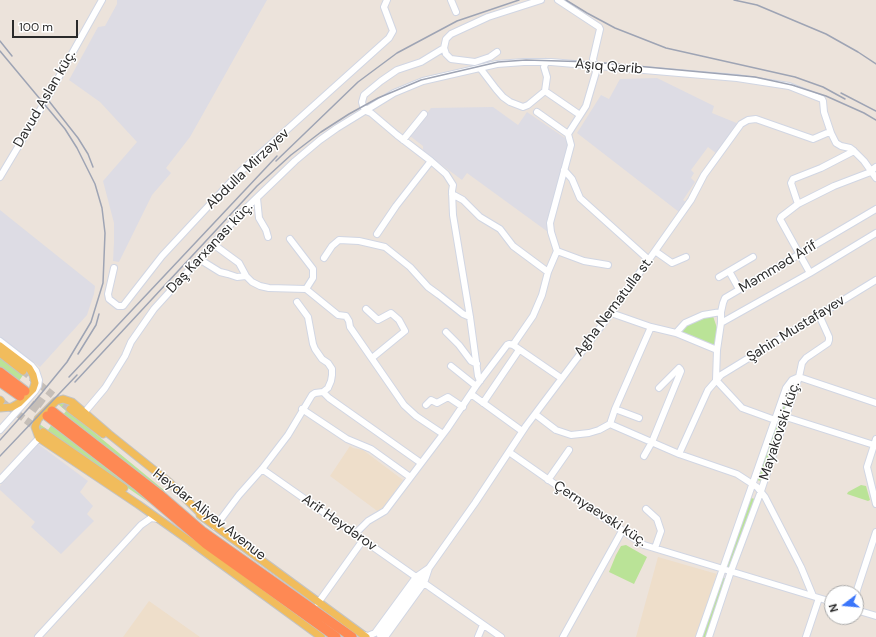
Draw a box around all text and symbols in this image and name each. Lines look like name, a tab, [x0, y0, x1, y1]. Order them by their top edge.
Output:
scale bar	[14, 12, 80, 38]
text: 100 m	[19, 19, 53, 35]
street label: Davud Aslan küç.	[10, 47, 80, 151]
street label: Aşıq Qərib	[574, 56, 644, 78]
street label: Abdulla Mirzəyev	[203, 125, 293, 213]
street label: Daş Karxanası küç.	[163, 199, 257, 297]
street label: Məmməd Arif	[736, 237, 820, 297]
street label: Agha Nematulla st.	[571, 254, 657, 360]
street label: Şahin Mustafayev	[744, 292, 848, 366]
street label: Mayakovski küç.	[756, 380, 804, 482]
street label: Heydar Aliyev Avenue	[149, 466, 269, 564]
street label: Çernyaevski küç.	[550, 478, 650, 550]
street label: Arif Heydərov	[298, 491, 380, 555]
north arrow	[824, 585, 864, 625]
text: N	[826, 602, 841, 614]

